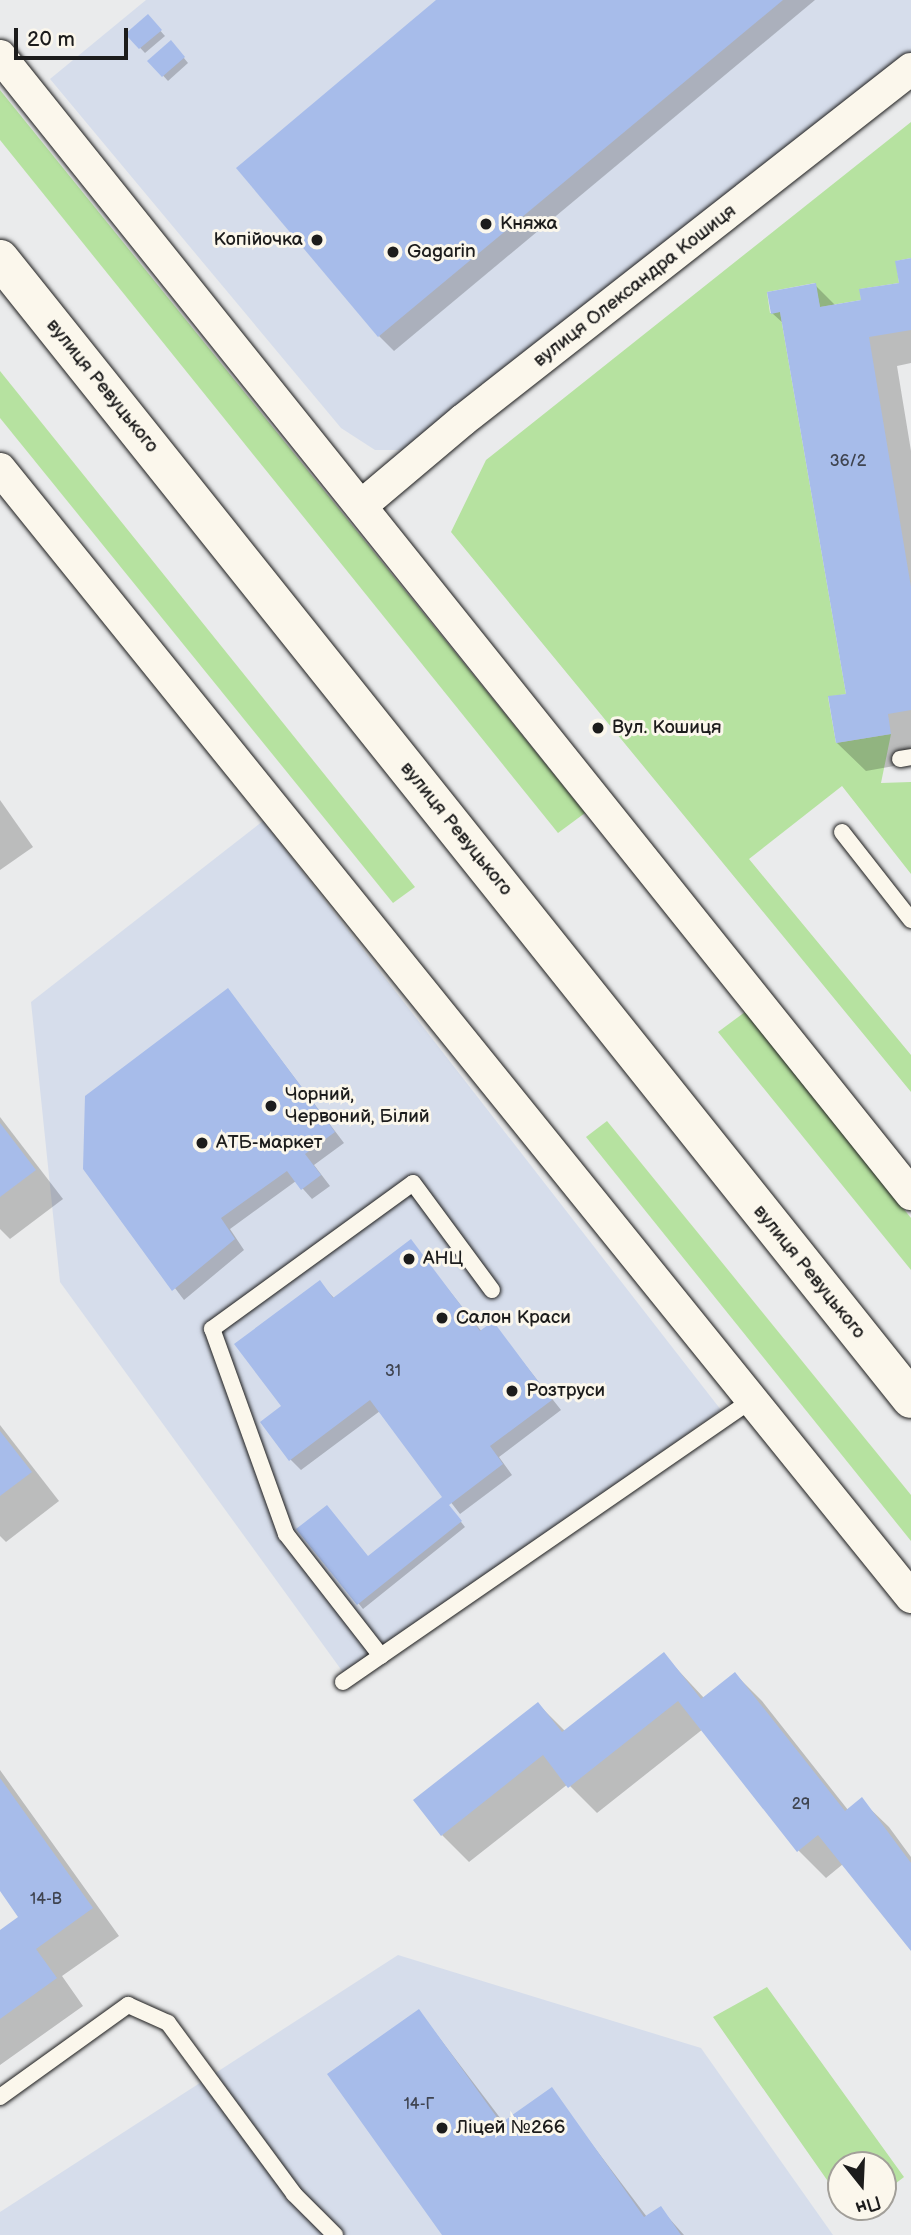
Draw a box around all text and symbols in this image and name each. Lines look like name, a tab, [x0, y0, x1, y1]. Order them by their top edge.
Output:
scale bar	[18, 14, 131, 58]
text: 20 m	[27, 27, 75, 52]
street label: вулиця Олександра Кошиця	[529, 200, 741, 372]
place label: Княжа	[500, 213, 558, 235]
marker: Княжа	[478, 216, 494, 232]
place label: Копійочка	[214, 229, 303, 251]
marker: Копійочка	[309, 232, 325, 248]
place label: Gagarin	[407, 241, 476, 263]
marker: Gagarin	[385, 244, 401, 260]
street label: вулиця Ревуцького	[41, 315, 163, 457]
house number: 36/2	[830, 452, 866, 472]
place label: Вул. Кошиця	[612, 717, 722, 739]
marker: Вул. Кошиця	[590, 720, 606, 736]
street label: вулиця Ревуцького	[395, 758, 517, 900]
place label: Чорний, Червоний, Білий	[285, 1084, 430, 1128]
marker: Чорний, Червоний, Білий	[263, 1098, 279, 1114]
place label: АТБ-маркет	[216, 1132, 323, 1154]
marker: АТБ-маркет	[194, 1135, 210, 1151]
street label: вулиця Ревуцького	[748, 1201, 870, 1343]
place label: АНЦ	[423, 1248, 463, 1270]
marker: АНЦ	[401, 1251, 417, 1267]
place label: Салон Краси	[456, 1307, 571, 1329]
marker: Салон Краси	[434, 1310, 450, 1326]
house number: 31	[385, 1362, 401, 1382]
place label: Розтруси	[526, 1380, 605, 1402]
marker: Розтруси	[504, 1383, 520, 1399]
house number: 29	[792, 1795, 810, 1815]
house number: 14-В	[30, 1890, 62, 1910]
house number: 14-Г	[404, 2095, 434, 2115]
place label: Ліцей №266	[456, 2117, 565, 2139]
marker: Ліцей №266	[434, 2120, 450, 2136]
north arrow	[827, 2151, 897, 2221]
text: Пн	[852, 2190, 884, 2219]

